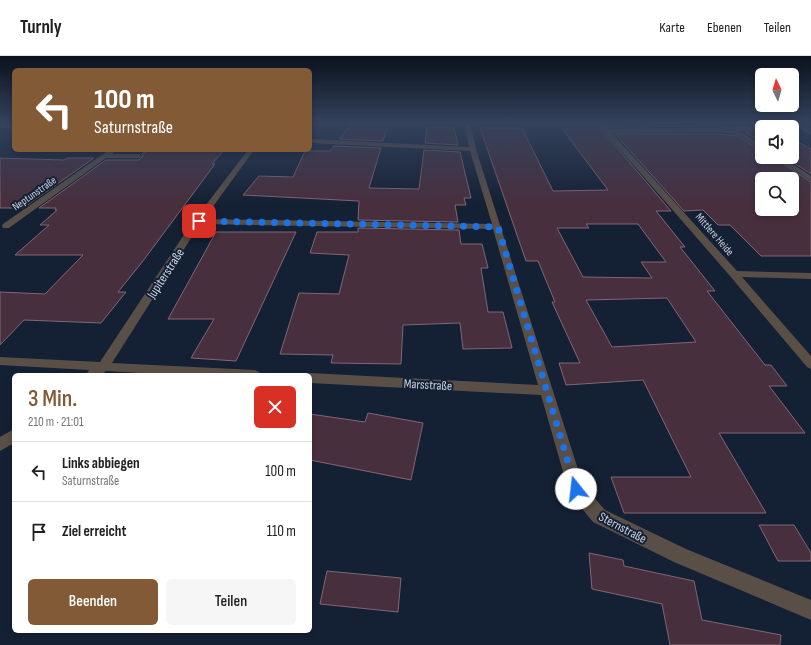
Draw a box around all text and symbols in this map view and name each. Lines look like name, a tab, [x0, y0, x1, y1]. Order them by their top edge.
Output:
text: Turnly	[20, 16, 62, 39]
text: Karte	[659, 19, 685, 36]
text: Ebenen	[707, 19, 742, 36]
text: Teilen	[764, 19, 791, 36]
north arrow	[755, 68, 799, 112]
map controls	[755, 68, 799, 216]
text: 100 m	[94, 83, 155, 116]
icon: left	[28, 84, 80, 136]
text: Saturnstraße	[94, 117, 173, 138]
button: sound	[755, 120, 799, 164]
button: search	[755, 172, 799, 216]
street label: Neptunstraße	[10, 174, 59, 213]
pin	[182, 204, 216, 238]
icon: arrive	[188, 210, 210, 232]
street label: Mittlere Heide	[693, 210, 737, 258]
street label: Jupiterstraße	[143, 246, 188, 302]
street label: Marsstraße	[403, 376, 453, 394]
text: 3 Min.	[28, 384, 77, 413]
button: close	[254, 386, 296, 428]
text: 210 m · 21:01	[28, 414, 84, 430]
text: Links abbiegen	[62, 454, 140, 473]
icon: left	[28, 461, 50, 483]
text: 100 m	[265, 462, 296, 481]
position arrow	[555, 468, 597, 510]
text: Saturnstraße	[62, 473, 119, 489]
street label: Sternstraße	[596, 509, 649, 547]
icon: arrive	[28, 521, 50, 543]
text: Ziel erreicht	[62, 522, 126, 541]
text: 110 m	[267, 522, 296, 541]
button: Beenden	[28, 579, 158, 625]
button: Teilen	[166, 579, 296, 625]

